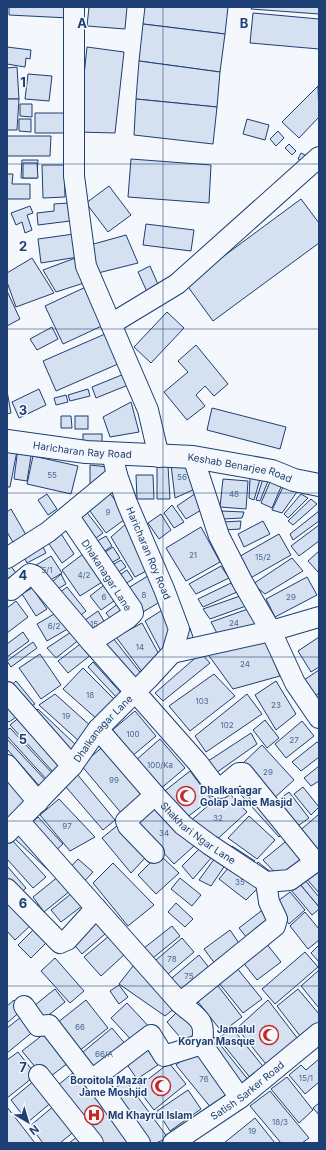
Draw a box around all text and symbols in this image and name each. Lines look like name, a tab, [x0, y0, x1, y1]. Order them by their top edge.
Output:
text: A	[77, 15, 87, 31]
text: B	[240, 15, 249, 31]
text: 1	[20, 74, 26, 90]
text: 2	[19, 238, 27, 254]
text: 3	[19, 402, 27, 418]
street label: Haricharan Ray Road	[32, 439, 132, 460]
street label: Keshab Benarjee Road	[187, 451, 294, 485]
house number: 55	[47, 470, 57, 480]
house number: 56	[177, 472, 187, 482]
house number: 48	[229, 489, 239, 499]
street label: Haricharan Roy Road	[124, 505, 174, 601]
house number: 9	[106, 507, 111, 517]
street label: Dhakanagar Lane	[79, 537, 135, 613]
house number: 21	[189, 550, 197, 560]
house number: 15/2	[255, 552, 271, 562]
house number: 5/1	[42, 565, 53, 575]
text: 4	[19, 567, 28, 583]
house number: 4/2	[78, 570, 91, 580]
house number: 8	[142, 590, 147, 600]
house number: 6	[102, 592, 107, 602]
house number: 29	[286, 592, 296, 602]
house number: 24	[229, 618, 239, 628]
house number: 15	[90, 619, 98, 629]
house number: 6/2	[48, 621, 60, 631]
house number: 14	[136, 642, 144, 652]
house number: 24	[240, 659, 250, 669]
house number: 18	[86, 690, 94, 700]
street label: Dhalkanagar Lane	[71, 692, 135, 765]
house number: 103	[195, 696, 209, 706]
house number: 23	[271, 700, 281, 710]
house number: 19	[62, 711, 70, 721]
house number: 102	[220, 720, 234, 730]
house number: 100	[126, 729, 140, 739]
text: 5	[19, 731, 27, 747]
house number: 27	[289, 735, 299, 745]
house number: 100/Ka	[147, 760, 173, 770]
house number: 29	[263, 767, 273, 777]
house number: 99	[109, 775, 119, 785]
place label: Dhalkanagar Golap Jame Masjid	[200, 784, 292, 808]
mosque icon: Dhalkanagar Golap Jame Masjid	[175, 785, 197, 807]
street label: Shakhari Ngar Lane	[158, 799, 238, 866]
house number: 32	[213, 813, 223, 823]
house number: 97	[62, 821, 72, 831]
house number: 34	[159, 828, 169, 838]
house number: 35	[235, 877, 245, 887]
text: 6	[19, 895, 27, 911]
house number: 78	[167, 954, 177, 964]
house number: 75	[184, 971, 194, 981]
house number: 66	[75, 1022, 85, 1032]
place label: Jamalul Koryan Masque	[178, 1023, 255, 1048]
mosque icon: Jamalul Koryan Masque	[258, 1024, 280, 1046]
house number: 66/A	[95, 1049, 114, 1059]
street label: Satish Sarker Road	[208, 1058, 286, 1122]
text: 7	[19, 1059, 27, 1075]
house number: 15/1	[299, 1073, 313, 1083]
place label: Boroitola Mazar Jame Moshjid	[70, 1074, 147, 1098]
house number: 76	[199, 1074, 209, 1084]
mosque icon: Boroitola Mazar Jame Moshjid	[150, 1075, 172, 1097]
north arrow	[8, 1102, 48, 1142]
hospital icon: Md Khayrul Islam	[83, 1104, 105, 1126]
place label: Md Khayrul Islam	[108, 1109, 193, 1122]
house number: 18/3	[272, 1117, 288, 1127]
text: N	[27, 1122, 42, 1138]
house number: 19	[248, 1126, 256, 1136]

